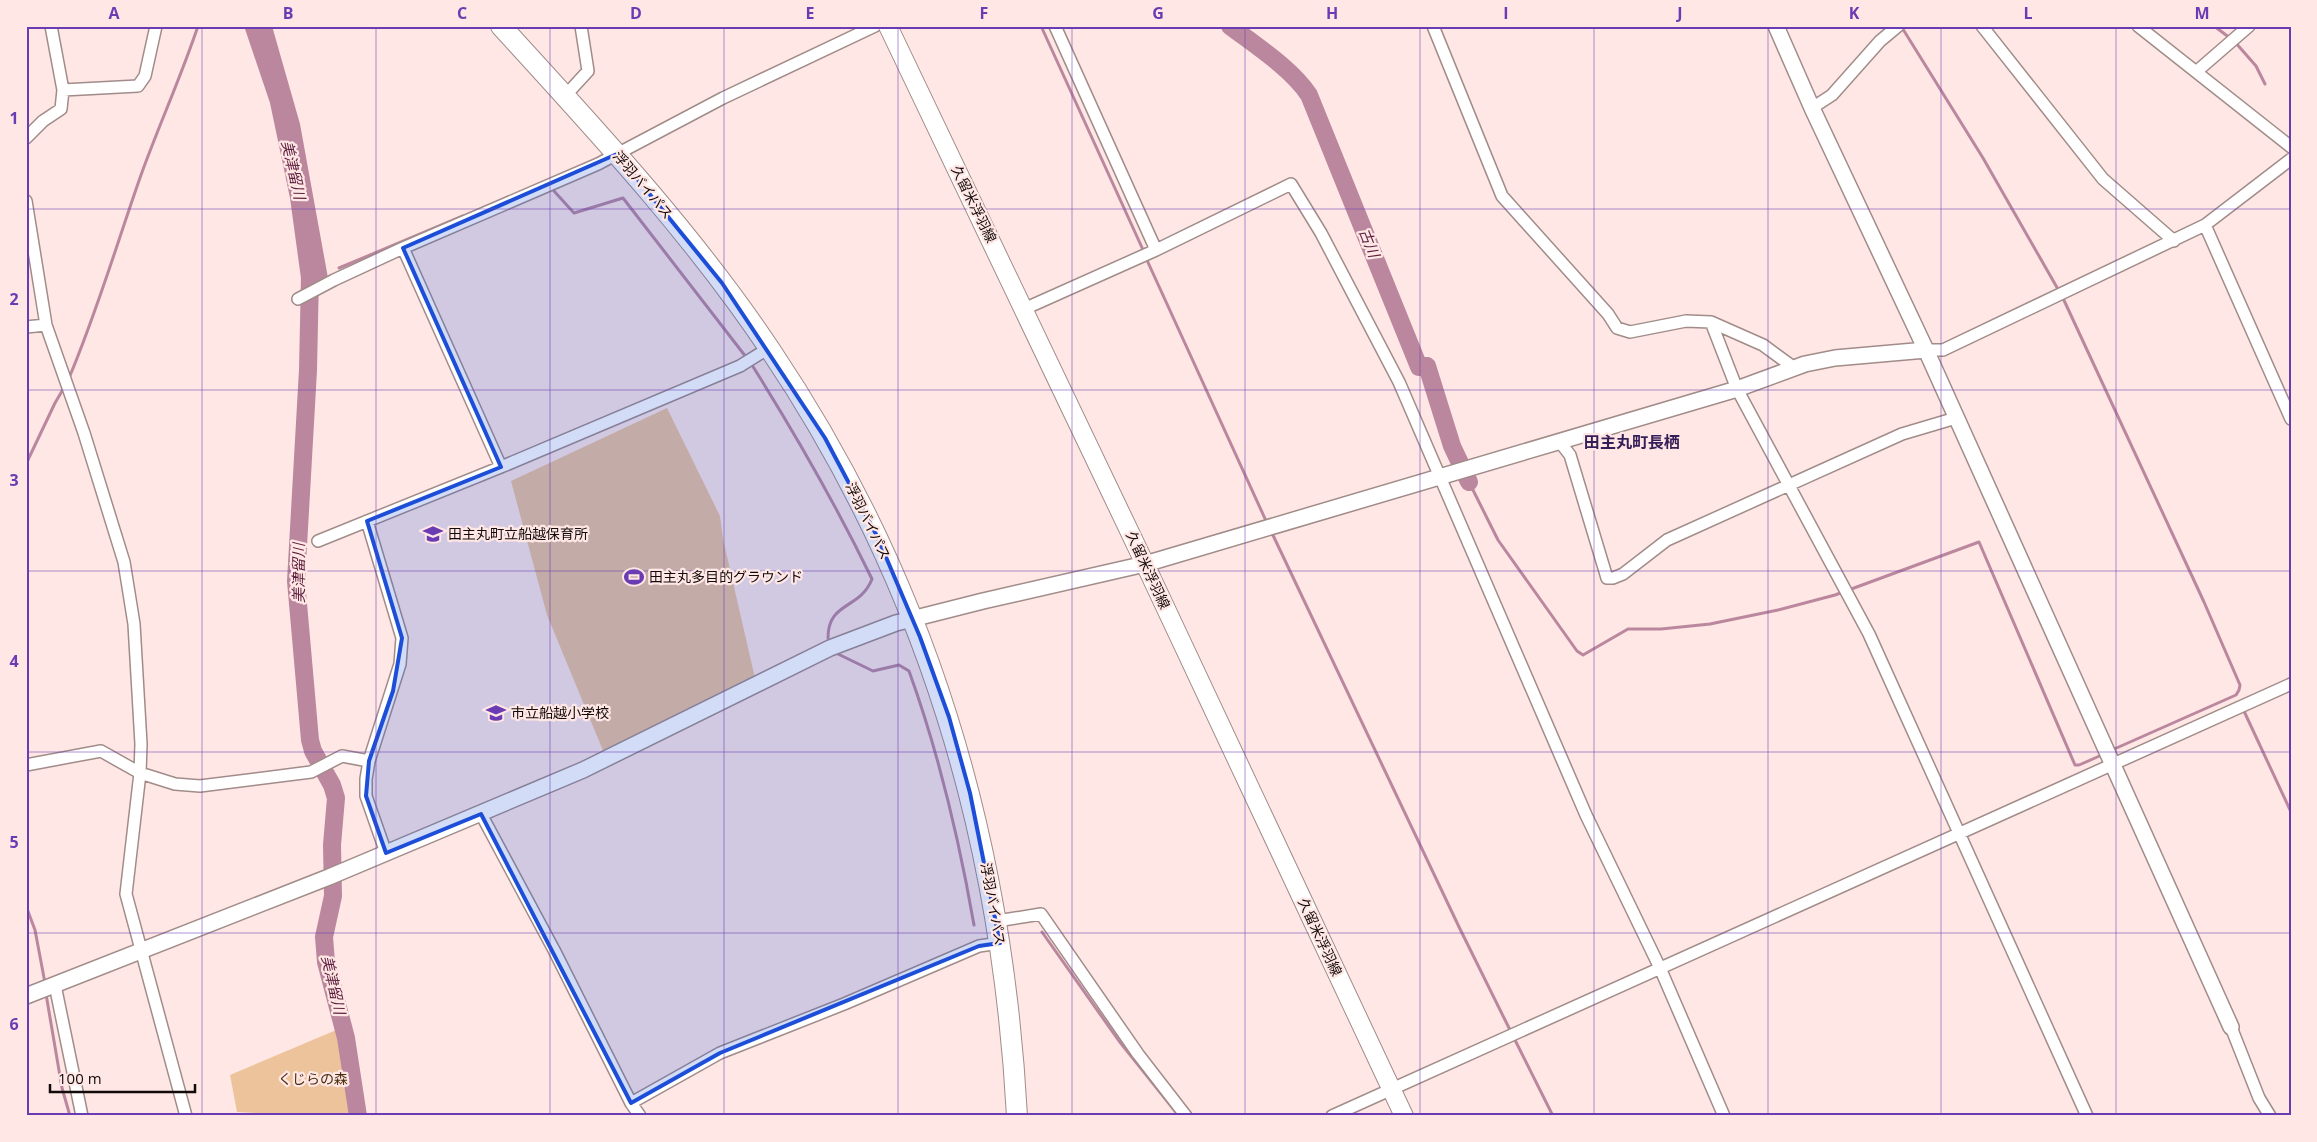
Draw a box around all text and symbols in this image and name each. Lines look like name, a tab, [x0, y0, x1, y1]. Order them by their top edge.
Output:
text: A	[108, 2, 120, 24]
text: B	[283, 2, 293, 24]
text: C	[457, 2, 467, 24]
text: D	[630, 2, 642, 24]
text: E	[806, 2, 815, 24]
text: F	[980, 2, 988, 24]
text: G	[1152, 2, 1164, 24]
text: H	[1326, 2, 1338, 24]
text: I	[1503, 2, 1509, 24]
text: J	[1675, 2, 1683, 24]
text: K	[1849, 2, 1860, 24]
text: L	[2023, 2, 2033, 24]
text: M	[2194, 2, 2210, 24]
text: 1	[9, 107, 19, 129]
water label: 美津留川	[277, 138, 311, 203]
street label: 浮羽バイパス	[609, 146, 678, 223]
street label: 久留米浮羽線	[947, 162, 1001, 246]
water label: 古川	[1355, 225, 1386, 262]
text: 2	[9, 288, 19, 310]
district label: 田主丸町長栖	[1584, 431, 1680, 453]
text: 3	[9, 469, 19, 491]
street label: 浮羽バイパス	[842, 479, 895, 563]
school or university icon: 田主丸町立船越保育所	[422, 523, 444, 545]
place label: 田主丸町立船越保育所	[448, 524, 588, 543]
street label: 久留米浮羽線	[1122, 528, 1175, 612]
water label: 美津留川	[288, 541, 308, 603]
sports icon: 田主丸多目的グラウンド	[623, 566, 645, 588]
place label: 田主丸多目的グラウンド	[649, 567, 803, 586]
text: 4	[9, 650, 19, 672]
school or university icon: 市立船越小学校	[485, 702, 507, 724]
place label: 市立船越小学校	[511, 703, 609, 722]
text: 5	[9, 831, 19, 853]
street label: 浮羽バイパス	[977, 861, 1010, 947]
street label: 久留米浮羽線	[1294, 895, 1347, 979]
water label: 美津留川	[317, 953, 351, 1018]
text: 6	[9, 1013, 19, 1035]
scale bar	[50, 1062, 195, 1094]
text: 100 m	[58, 1068, 102, 1088]
park label: くじらの森	[278, 1069, 348, 1088]

